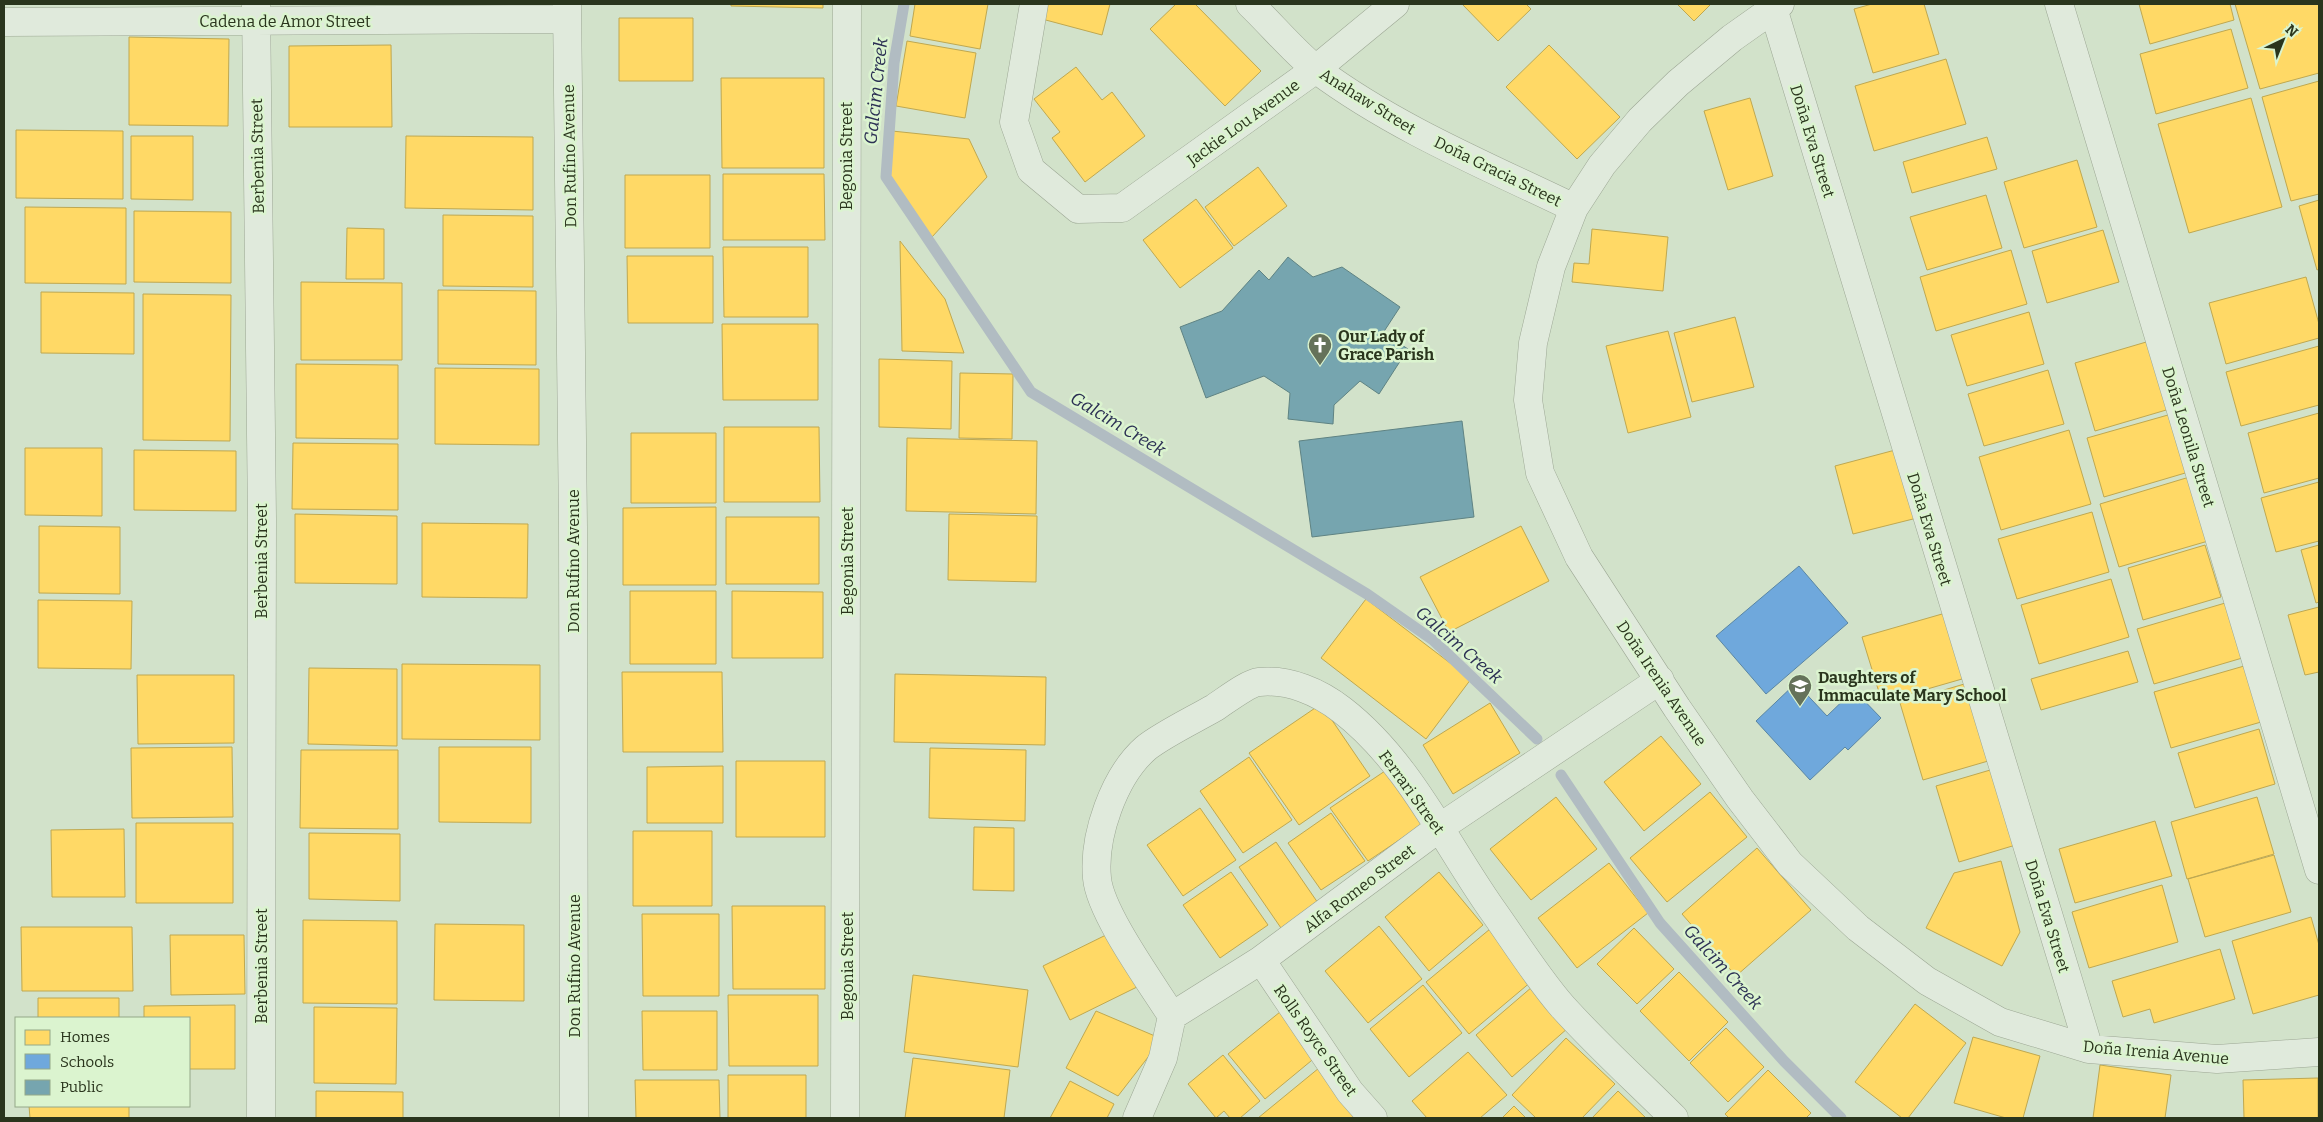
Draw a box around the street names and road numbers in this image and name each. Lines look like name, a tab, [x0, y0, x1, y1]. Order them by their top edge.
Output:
street label: Cadena de Amor Street	[199, 12, 371, 31]
street label: Anahaw Street	[1316, 64, 1419, 139]
street label: Jackie Lou Avenue	[1183, 75, 1303, 170]
street label: Doña Eva Street	[1786, 82, 1839, 200]
street label: Don Rufino Avenue	[559, 84, 580, 228]
street label: Berbenia Street	[247, 98, 268, 214]
street label: Begonia Street	[837, 101, 856, 210]
street label: Doña Gracia Street	[1431, 132, 1565, 211]
street label: Doña Leonila Street	[2158, 365, 2219, 510]
street label: Doña Eva Street	[1903, 470, 1956, 588]
street label: Don Rufino Avenue	[564, 489, 583, 633]
street label: Berbenia Street	[252, 503, 271, 619]
street label: Begonia Street	[838, 506, 857, 615]
street label: Doña Irenia Avenue	[1613, 617, 1710, 749]
street label: Ferrari Street	[1375, 747, 1449, 838]
street label: Alfa Romeo Street	[1300, 840, 1419, 936]
street label: Doña Eva Street	[2021, 857, 2074, 975]
street label: Don Rufino Avenue	[565, 894, 584, 1038]
street label: Berbenia Street	[252, 908, 271, 1024]
street label: Begonia Street	[838, 911, 857, 1020]
street label: Rolls Royce Street	[1270, 981, 1361, 1100]
street label: Doña Irenia Avenue	[2082, 1037, 2230, 1068]

